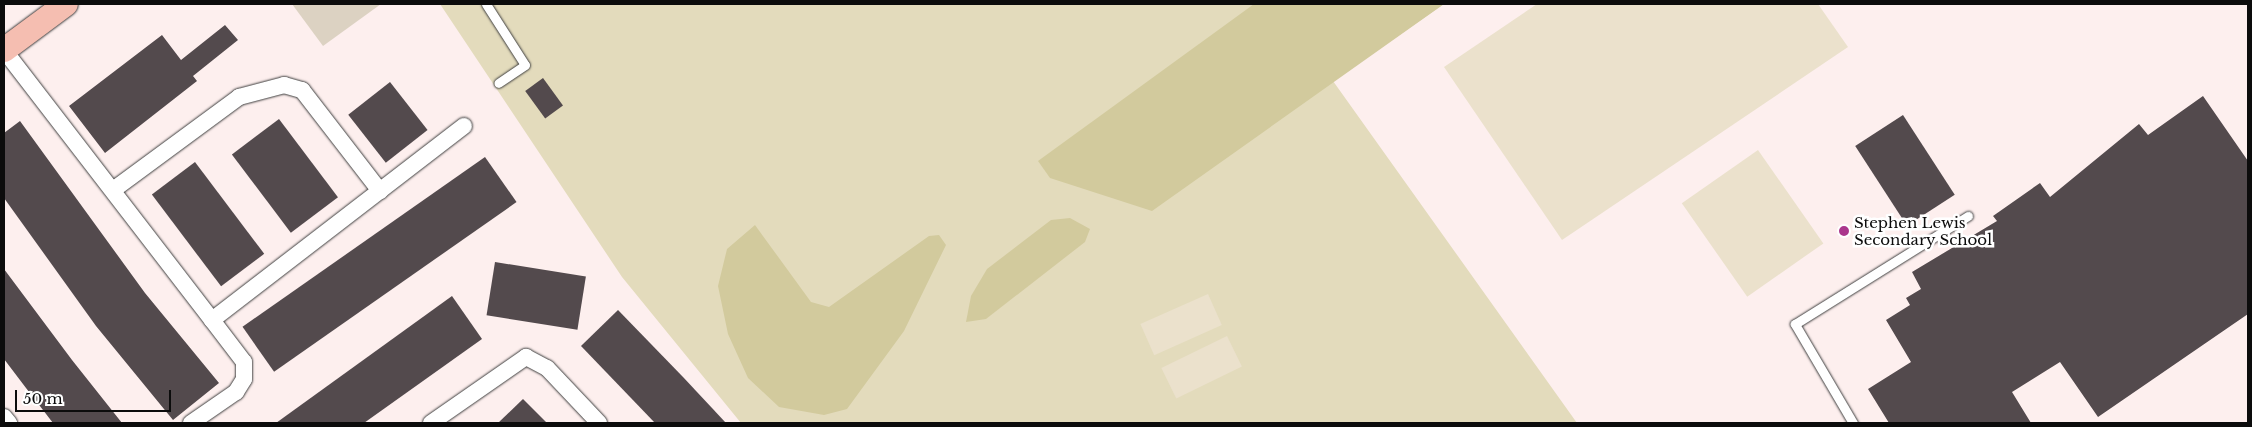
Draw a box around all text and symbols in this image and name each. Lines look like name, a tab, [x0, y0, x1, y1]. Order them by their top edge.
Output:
place label: Stephen Lewis Secondary School	[1854, 213, 1992, 248]
marker: Stephen Lewis Secondary School	[1838, 225, 1850, 237]
scale bar	[18, 380, 174, 412]
text: 50 m	[23, 389, 63, 408]

